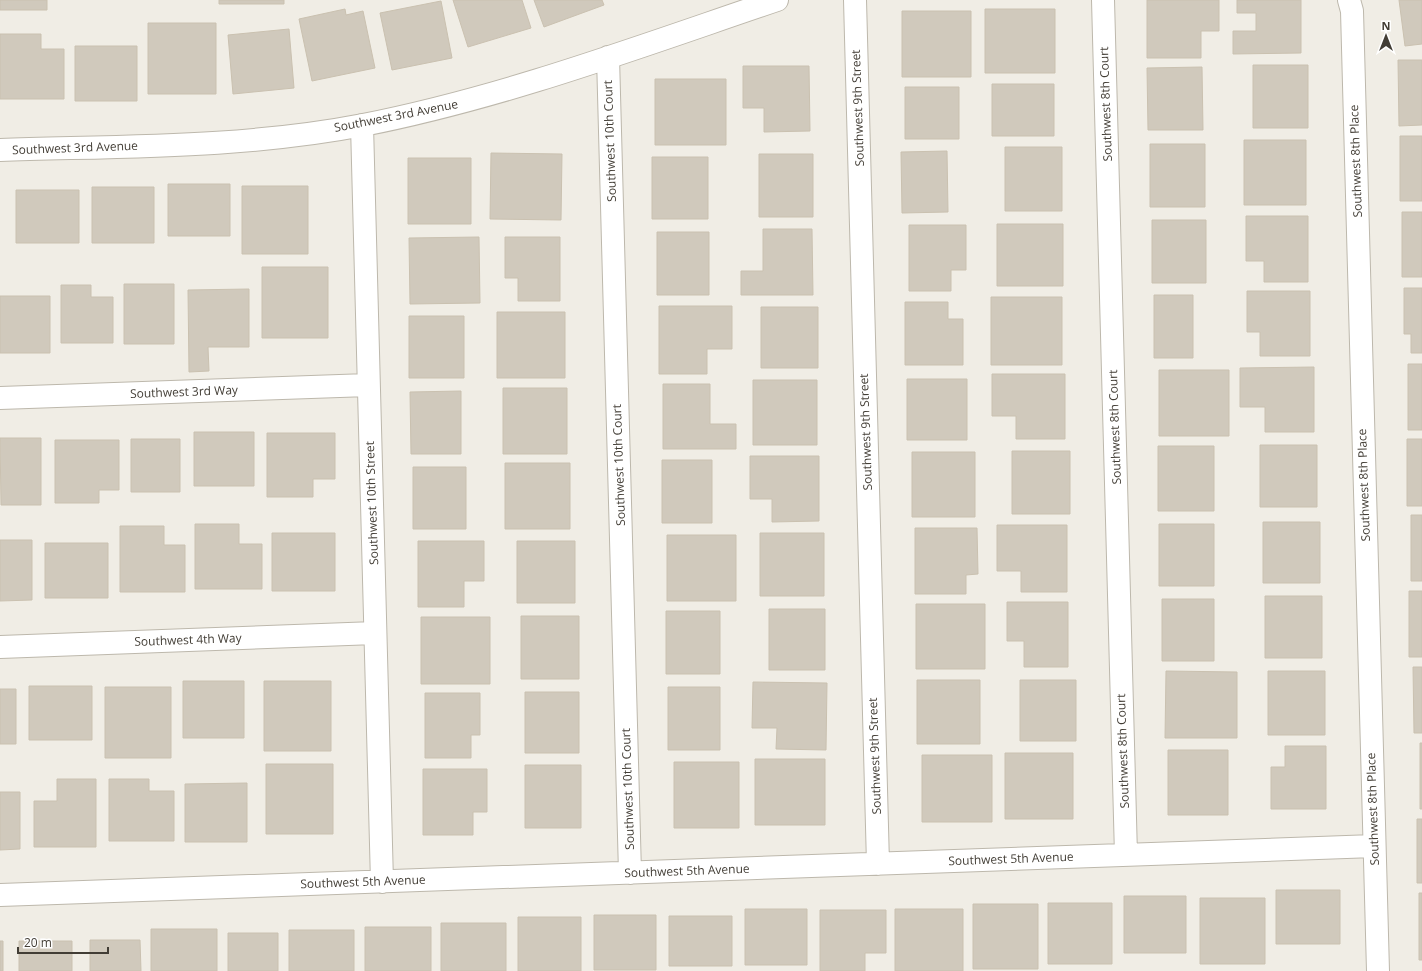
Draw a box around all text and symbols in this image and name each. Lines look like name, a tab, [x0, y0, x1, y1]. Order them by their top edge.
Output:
north arrow	[1366, 16, 1406, 56]
text: N	[1382, 18, 1390, 33]
street label: Southwest 8th Court	[1095, 46, 1116, 162]
street label: Southwest 9th Street	[847, 49, 868, 167]
street label: Southwest 10th Court	[599, 80, 620, 202]
street label: Southwest 3rd Avenue	[332, 95, 460, 136]
street label: Southwest 8th Place	[1345, 104, 1366, 218]
street label: Southwest 3rd Avenue	[12, 137, 138, 158]
street label: Southwest 8th Court	[1104, 369, 1125, 485]
street label: Southwest 9th Street	[855, 373, 876, 491]
street label: Southwest 3rd Way	[130, 381, 239, 402]
street label: Southwest 10th Court	[608, 404, 629, 526]
street label: Southwest 8th Place	[1353, 428, 1374, 542]
street label: Southwest 10th Street	[361, 441, 382, 565]
street label: Southwest 4th Way	[134, 629, 243, 650]
street label: Southwest 8th Court	[1112, 693, 1133, 809]
street label: Southwest 9th Street	[864, 697, 885, 815]
street label: Southwest 10th Court	[617, 728, 638, 850]
street label: Southwest 8th Place	[1362, 752, 1383, 866]
street label: Southwest 5th Avenue	[948, 848, 1074, 869]
street label: Southwest 5th Avenue	[624, 860, 750, 881]
street label: Southwest 5th Avenue	[300, 871, 426, 892]
scale bar	[18, 929, 108, 955]
text: 20 m	[24, 934, 52, 951]

